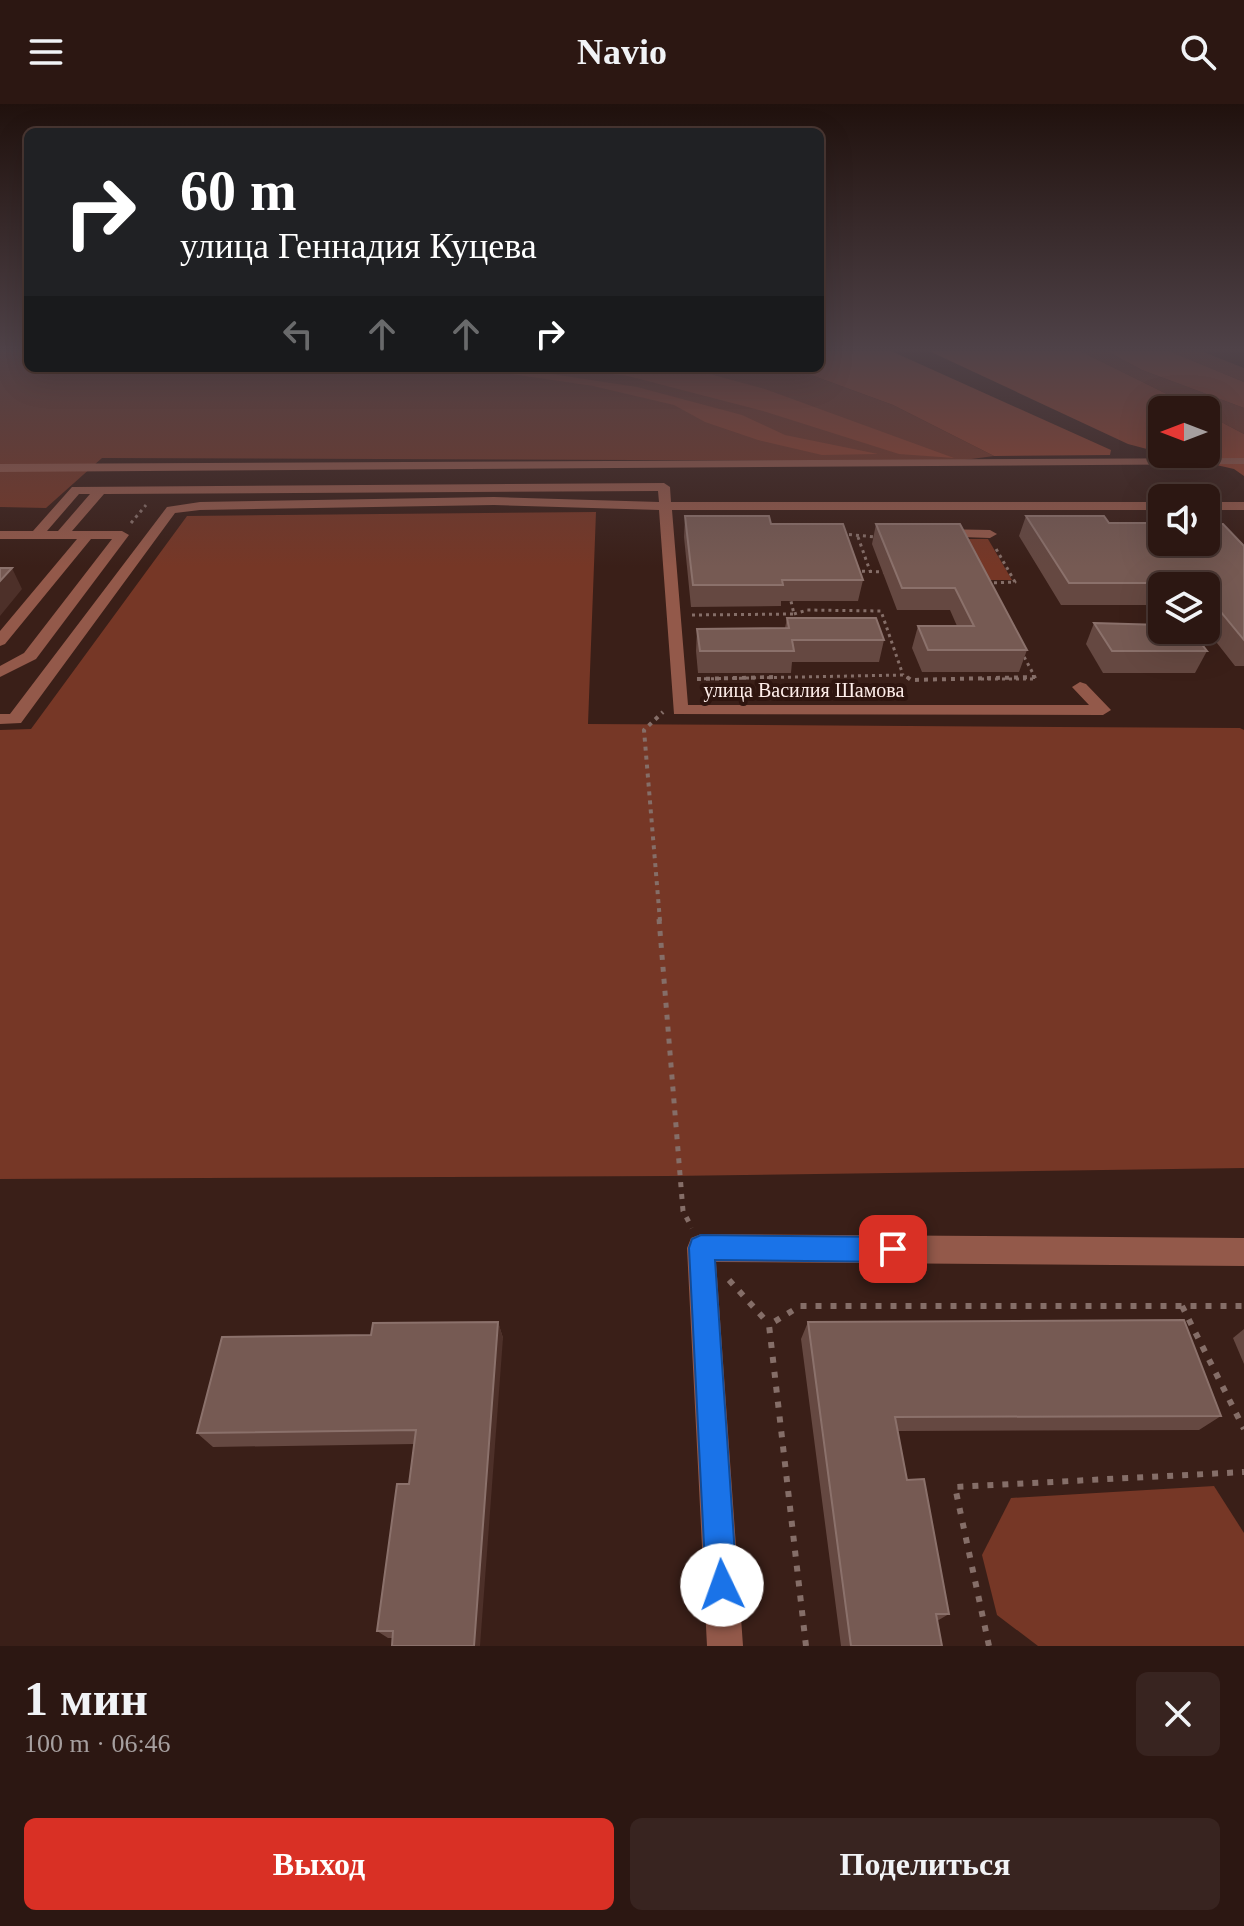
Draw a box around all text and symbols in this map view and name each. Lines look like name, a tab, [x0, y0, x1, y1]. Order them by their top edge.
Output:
icon: menu	[24, 30, 68, 74]
icon: search	[1176, 30, 1220, 74]
text: Navio	[577, 32, 667, 72]
icon: right	[48, 160, 152, 264]
text: 60 m	[180, 160, 297, 222]
text: улица Геннадия Куцева	[180, 226, 537, 266]
icon: left	[276, 312, 320, 356]
icon: ahead	[360, 312, 404, 356]
icon: ahead	[444, 312, 488, 356]
icon: right	[528, 312, 572, 356]
north arrow	[1148, 396, 1220, 468]
map controls	[1148, 396, 1220, 644]
button: sound	[1148, 484, 1220, 556]
button: layers	[1148, 572, 1220, 644]
street label: улица Василия Шамова	[704, 679, 905, 702]
pin	[859, 1215, 927, 1283]
icon: arrive	[871, 1227, 915, 1271]
position arrow	[680, 1543, 764, 1627]
text: 1 мин	[24, 1672, 148, 1725]
button: close	[1136, 1672, 1220, 1756]
text: 100 m · 06:46	[24, 1729, 171, 1758]
button: Выход	[24, 1818, 614, 1910]
button: Поделиться	[630, 1818, 1220, 1910]

